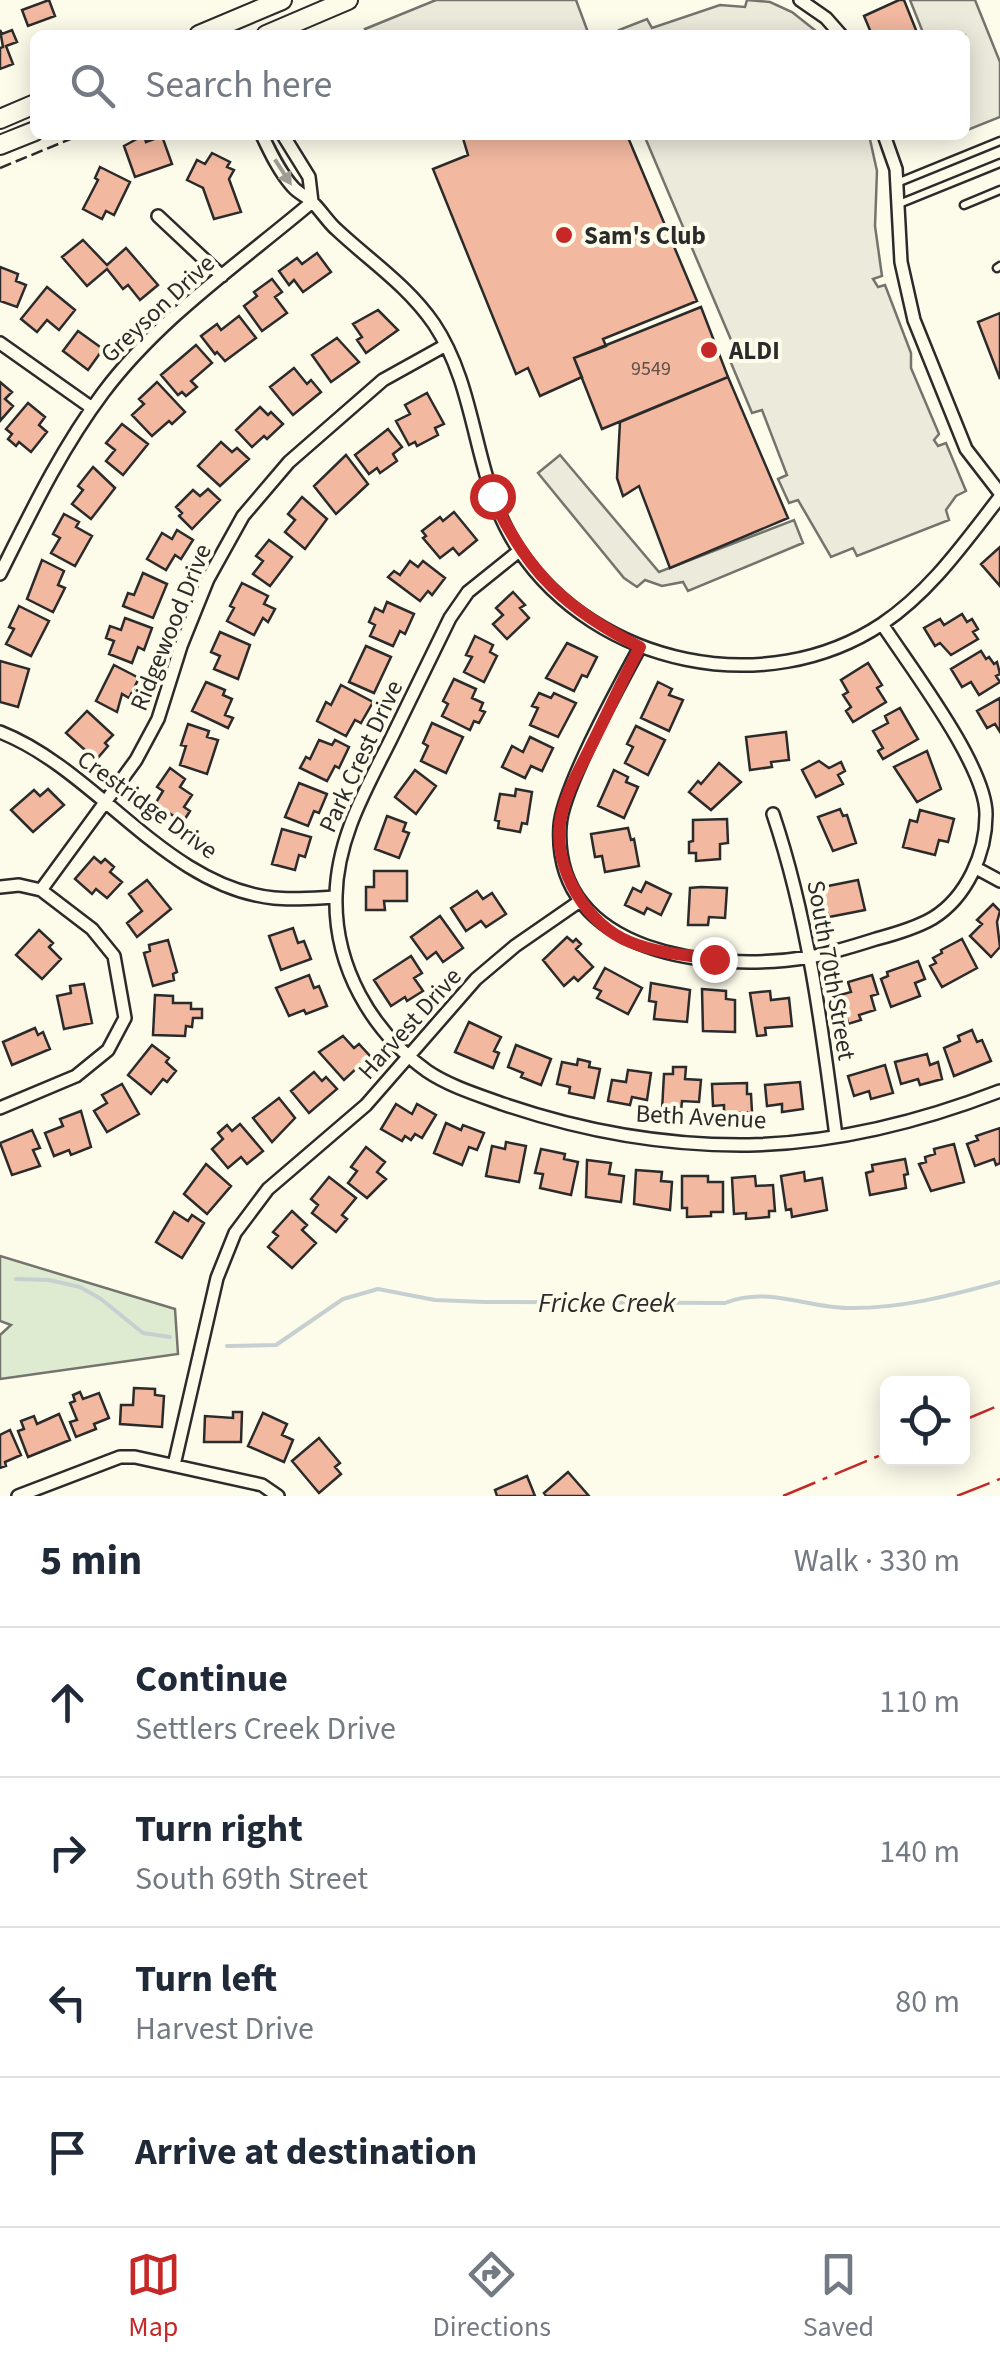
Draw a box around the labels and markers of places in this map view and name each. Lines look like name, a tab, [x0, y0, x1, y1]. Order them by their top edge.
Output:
place label: Sam's Club	[584, 218, 706, 254]
marker: Sam's Club	[553, 224, 575, 246]
place label: ALDI	[728, 333, 780, 369]
marker: ALDI	[698, 339, 720, 361]

